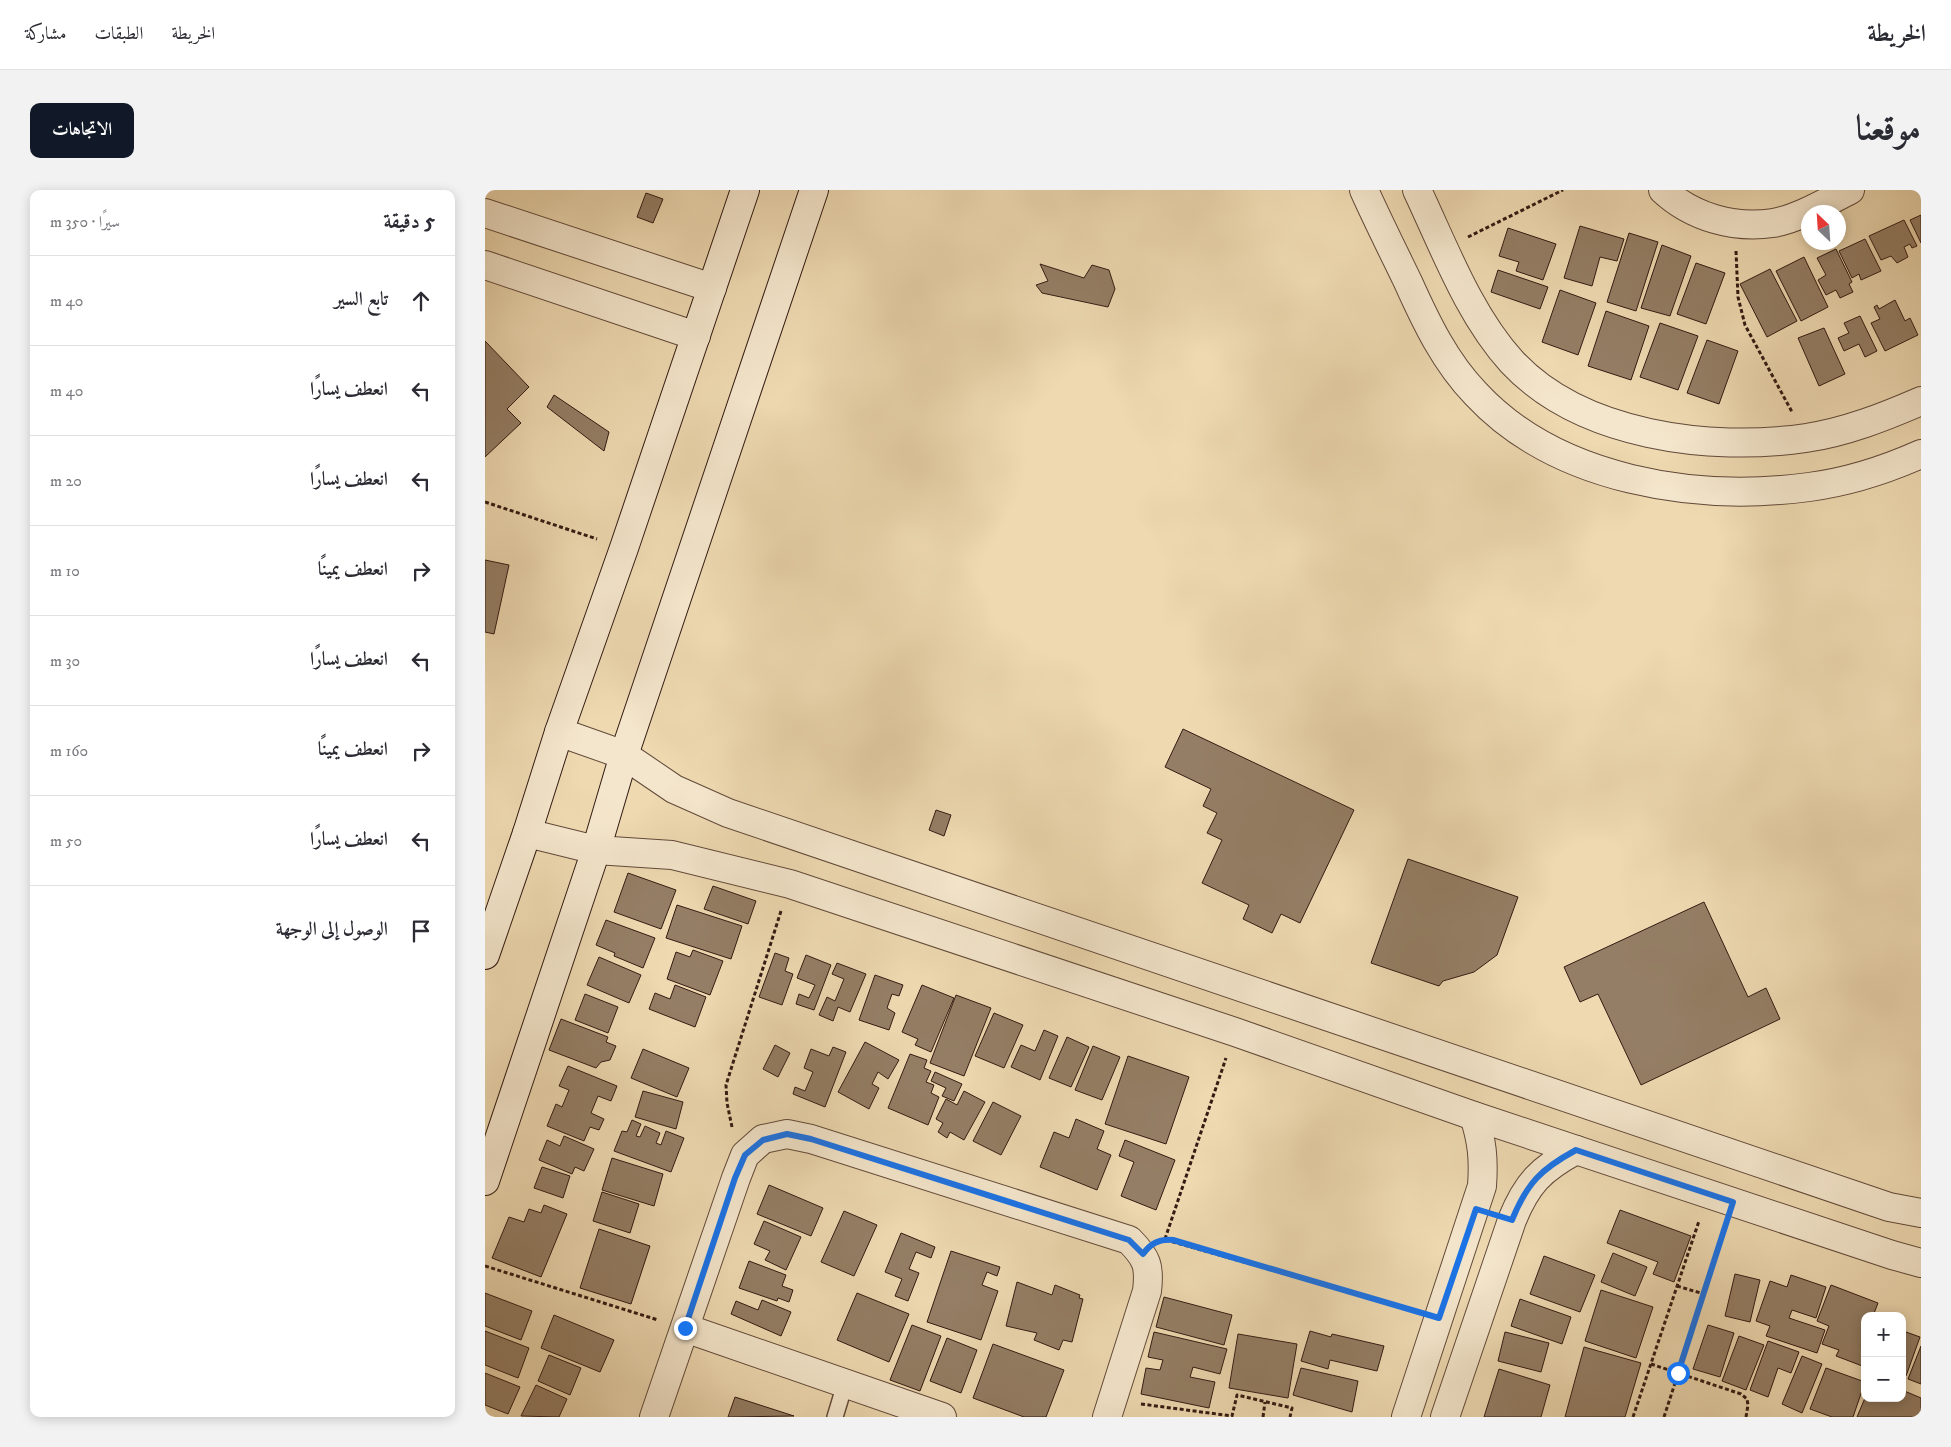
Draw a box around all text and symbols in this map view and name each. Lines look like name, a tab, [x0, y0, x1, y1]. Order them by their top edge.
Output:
text: الخريطة	[1868, 19, 1926, 49]
text: مشاركة	[25, 23, 66, 45]
text: الطبقات	[94, 23, 143, 45]
text: الخريطة	[171, 23, 215, 45]
button: الاتجاهات	[30, 103, 134, 158]
text: موقعنا	[1856, 107, 1921, 151]
north arrow	[1801, 205, 1846, 250]
text: 5 دقيقة	[383, 209, 435, 235]
text: سيرًا · 350 m	[50, 212, 120, 232]
icon: ahead	[407, 287, 435, 315]
text: تابع السير	[334, 288, 388, 311]
text: 40 m	[50, 291, 83, 311]
icon: left	[407, 377, 435, 405]
text: انعطف يسارًا	[310, 378, 388, 401]
text: 40 m	[50, 381, 83, 401]
icon: left	[407, 467, 435, 495]
text: انعطف يسارًا	[310, 468, 388, 491]
text: 20 m	[50, 471, 82, 491]
icon: right	[407, 557, 435, 585]
text: انعطف يمينًا	[318, 558, 388, 581]
text: 10 m	[50, 561, 80, 581]
icon: left	[407, 647, 435, 675]
text: انعطف يسارًا	[310, 648, 388, 671]
text: 30 m	[50, 651, 80, 671]
icon: right	[407, 737, 435, 765]
text: انعطف يمينًا	[318, 738, 388, 761]
text: 160 m	[50, 741, 88, 761]
icon: left	[407, 827, 435, 855]
text: انعطف يسارًا	[310, 828, 388, 851]
text: 50 m	[50, 831, 82, 851]
icon: arrive	[407, 917, 435, 945]
text: الوصول إلى الوجهة	[276, 918, 388, 941]
map controls	[1861, 1312, 1906, 1402]
button: +	[1861, 1312, 1906, 1357]
route end	[674, 1317, 697, 1340]
button: −	[1861, 1357, 1906, 1402]
route start	[1667, 1362, 1690, 1385]

